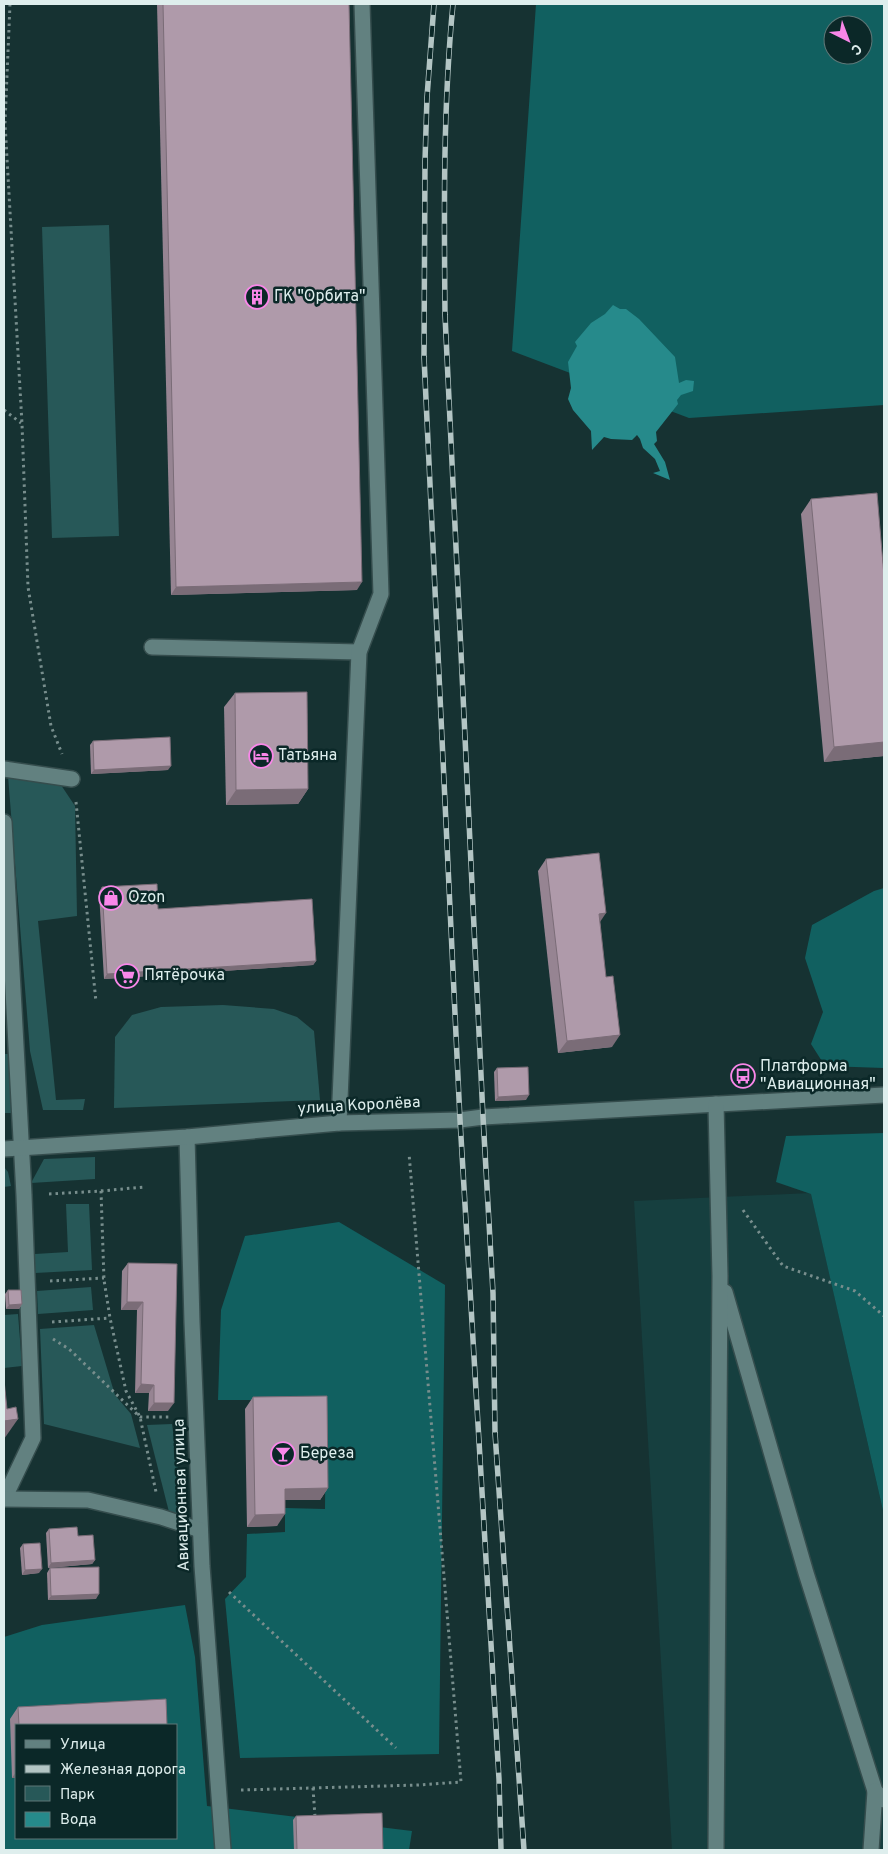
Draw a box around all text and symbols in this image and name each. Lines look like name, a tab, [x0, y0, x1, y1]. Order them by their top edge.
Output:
north arrow	[823, 15, 873, 65]
text: С	[847, 39, 865, 58]
building icon: ГК "Орбита"	[244, 284, 270, 310]
place label: ГК "Орбита"	[274, 287, 365, 307]
hotel icon: Татьяна	[248, 743, 274, 769]
place label: Татьяна	[278, 746, 337, 766]
shop icon: Ozon	[98, 885, 124, 911]
place label: Ozon	[128, 888, 165, 908]
supermarket icon: Пятёрочка	[114, 963, 140, 989]
place label: Пятёрочка	[144, 966, 225, 986]
place label: Платформа "Авиационная"	[760, 1057, 876, 1095]
bus stop icon: Платформа "Авиационная"	[730, 1063, 756, 1089]
street label: улица Королёва	[297, 1093, 421, 1119]
street label: Авиационная улица	[169, 1418, 195, 1572]
bar icon: Береза	[270, 1441, 296, 1467]
place label: Береза	[300, 1444, 354, 1464]
legend	[15, 1724, 178, 1839]
text: Улица	[60, 1736, 105, 1755]
text: Железная дорога	[60, 1761, 186, 1780]
text: Парк	[60, 1786, 95, 1805]
text: Вода	[60, 1811, 96, 1830]

